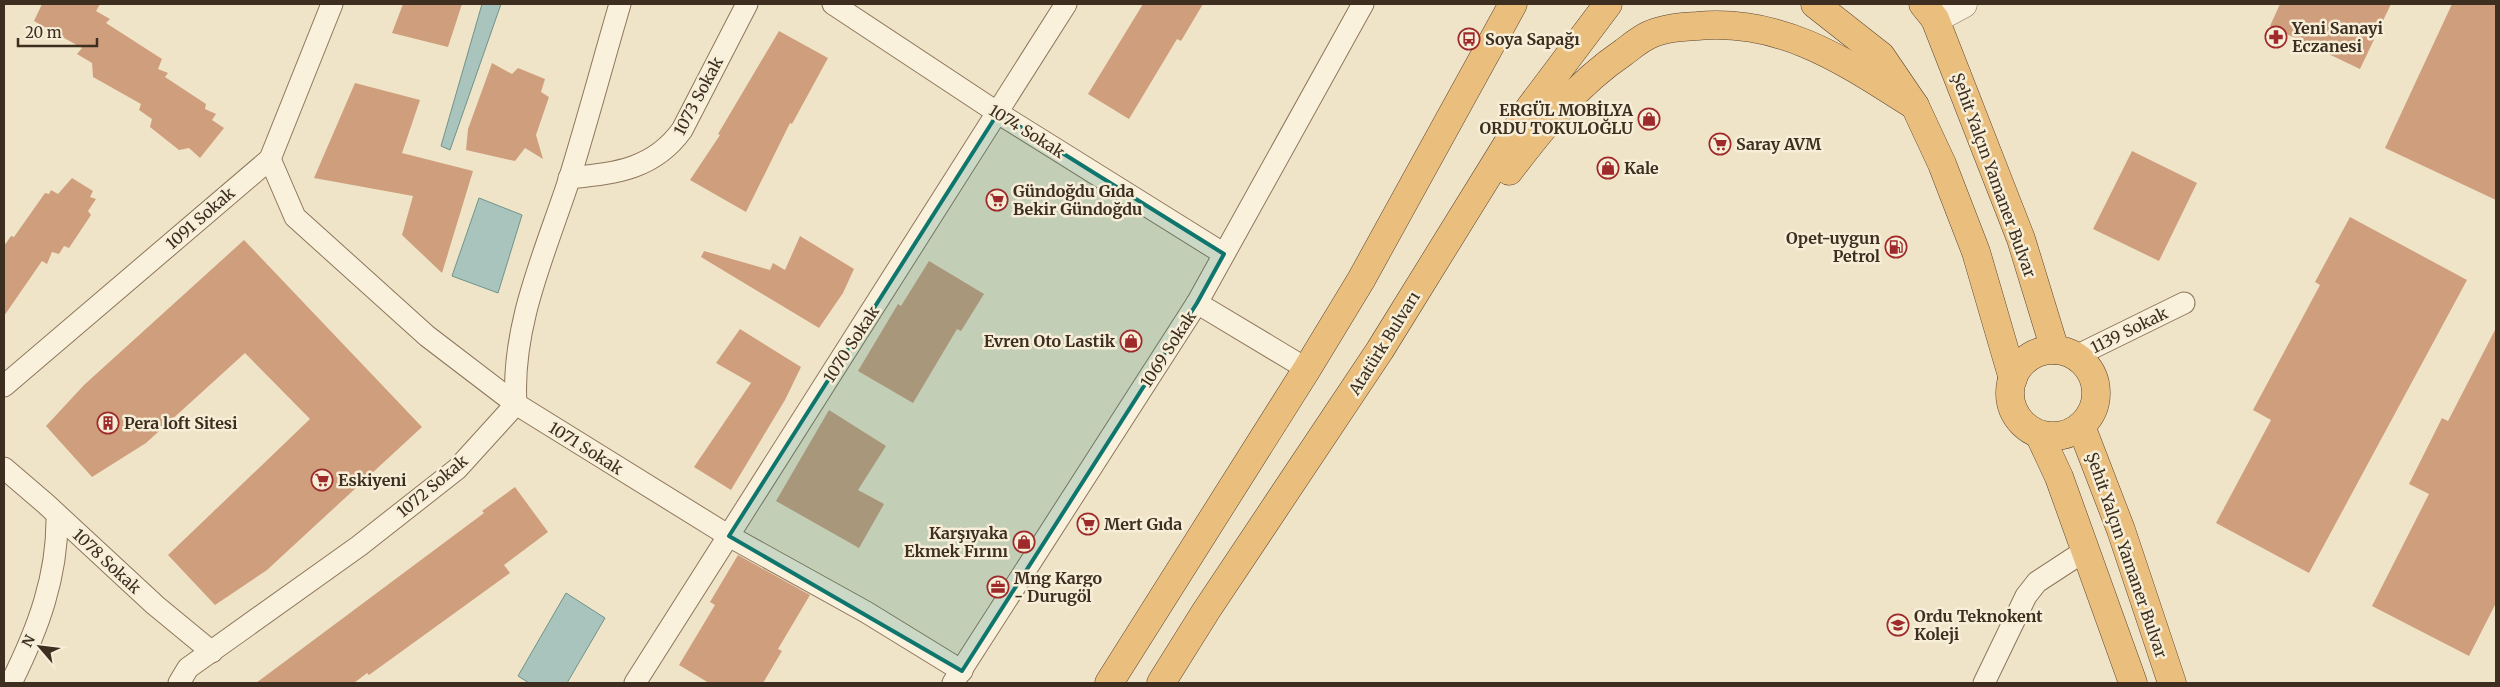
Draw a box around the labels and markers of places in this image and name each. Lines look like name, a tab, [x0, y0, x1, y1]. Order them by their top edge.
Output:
place label: Yeni Sanayi Eczanesi	[2291, 18, 2384, 56]
pharmacy icon: Yeni Sanayi Eczanesi	[2264, 25, 2288, 49]
bus stop icon: Soya Sapağı	[1457, 27, 1481, 51]
place label: Soya Sapağı	[1485, 29, 1580, 49]
place label: ERGÜL MOBİLYA ORDU TOKULOĞLU	[1479, 100, 1634, 138]
shop icon: ERGÜL MOBİLYA ORDU TOKULOĞLU	[1637, 107, 1661, 131]
supermarket icon: Saray AVM	[1708, 132, 1732, 156]
place label: Saray AVM	[1736, 134, 1822, 154]
shop icon: Kale	[1596, 156, 1620, 180]
place label: Kale	[1624, 158, 1659, 178]
place label: Gündoğdu Gıda Bekir Gündoğdu	[1013, 181, 1142, 219]
supermarket icon: Gündoğdu Gıda Bekir Gündoğdu	[985, 188, 1009, 212]
place label: Opet-uygun Petrol	[1786, 228, 1880, 266]
fuel station icon: Opet-uygun Petrol	[1884, 235, 1908, 259]
shop icon: Evren Oto Lastik	[1119, 329, 1143, 353]
place label: Evren Oto Lastik	[984, 331, 1116, 351]
building icon: Pera loft Sitesi	[96, 411, 120, 435]
place label: Pera loft Sitesi	[124, 413, 238, 433]
supermarket icon: Eskiyeni	[310, 468, 334, 492]
place label: Eskiyeni	[338, 470, 407, 490]
supermarket icon: Mert Gıda	[1076, 512, 1100, 536]
place label: Mert Gıda	[1104, 514, 1182, 534]
place label: Karşıyaka Ekmek Fırını	[904, 523, 1009, 561]
shop icon: Karşıyaka Ekmek Fırını	[1012, 530, 1036, 554]
place label: Mng Kargo - Durugöl	[1014, 568, 1103, 606]
office icon: Mng Kargo - Durugöl	[986, 575, 1010, 599]
place label: Ordu Teknokent Koleji	[1914, 606, 2043, 644]
school or university icon: Ordu Teknokent Koleji	[1886, 613, 1910, 637]

